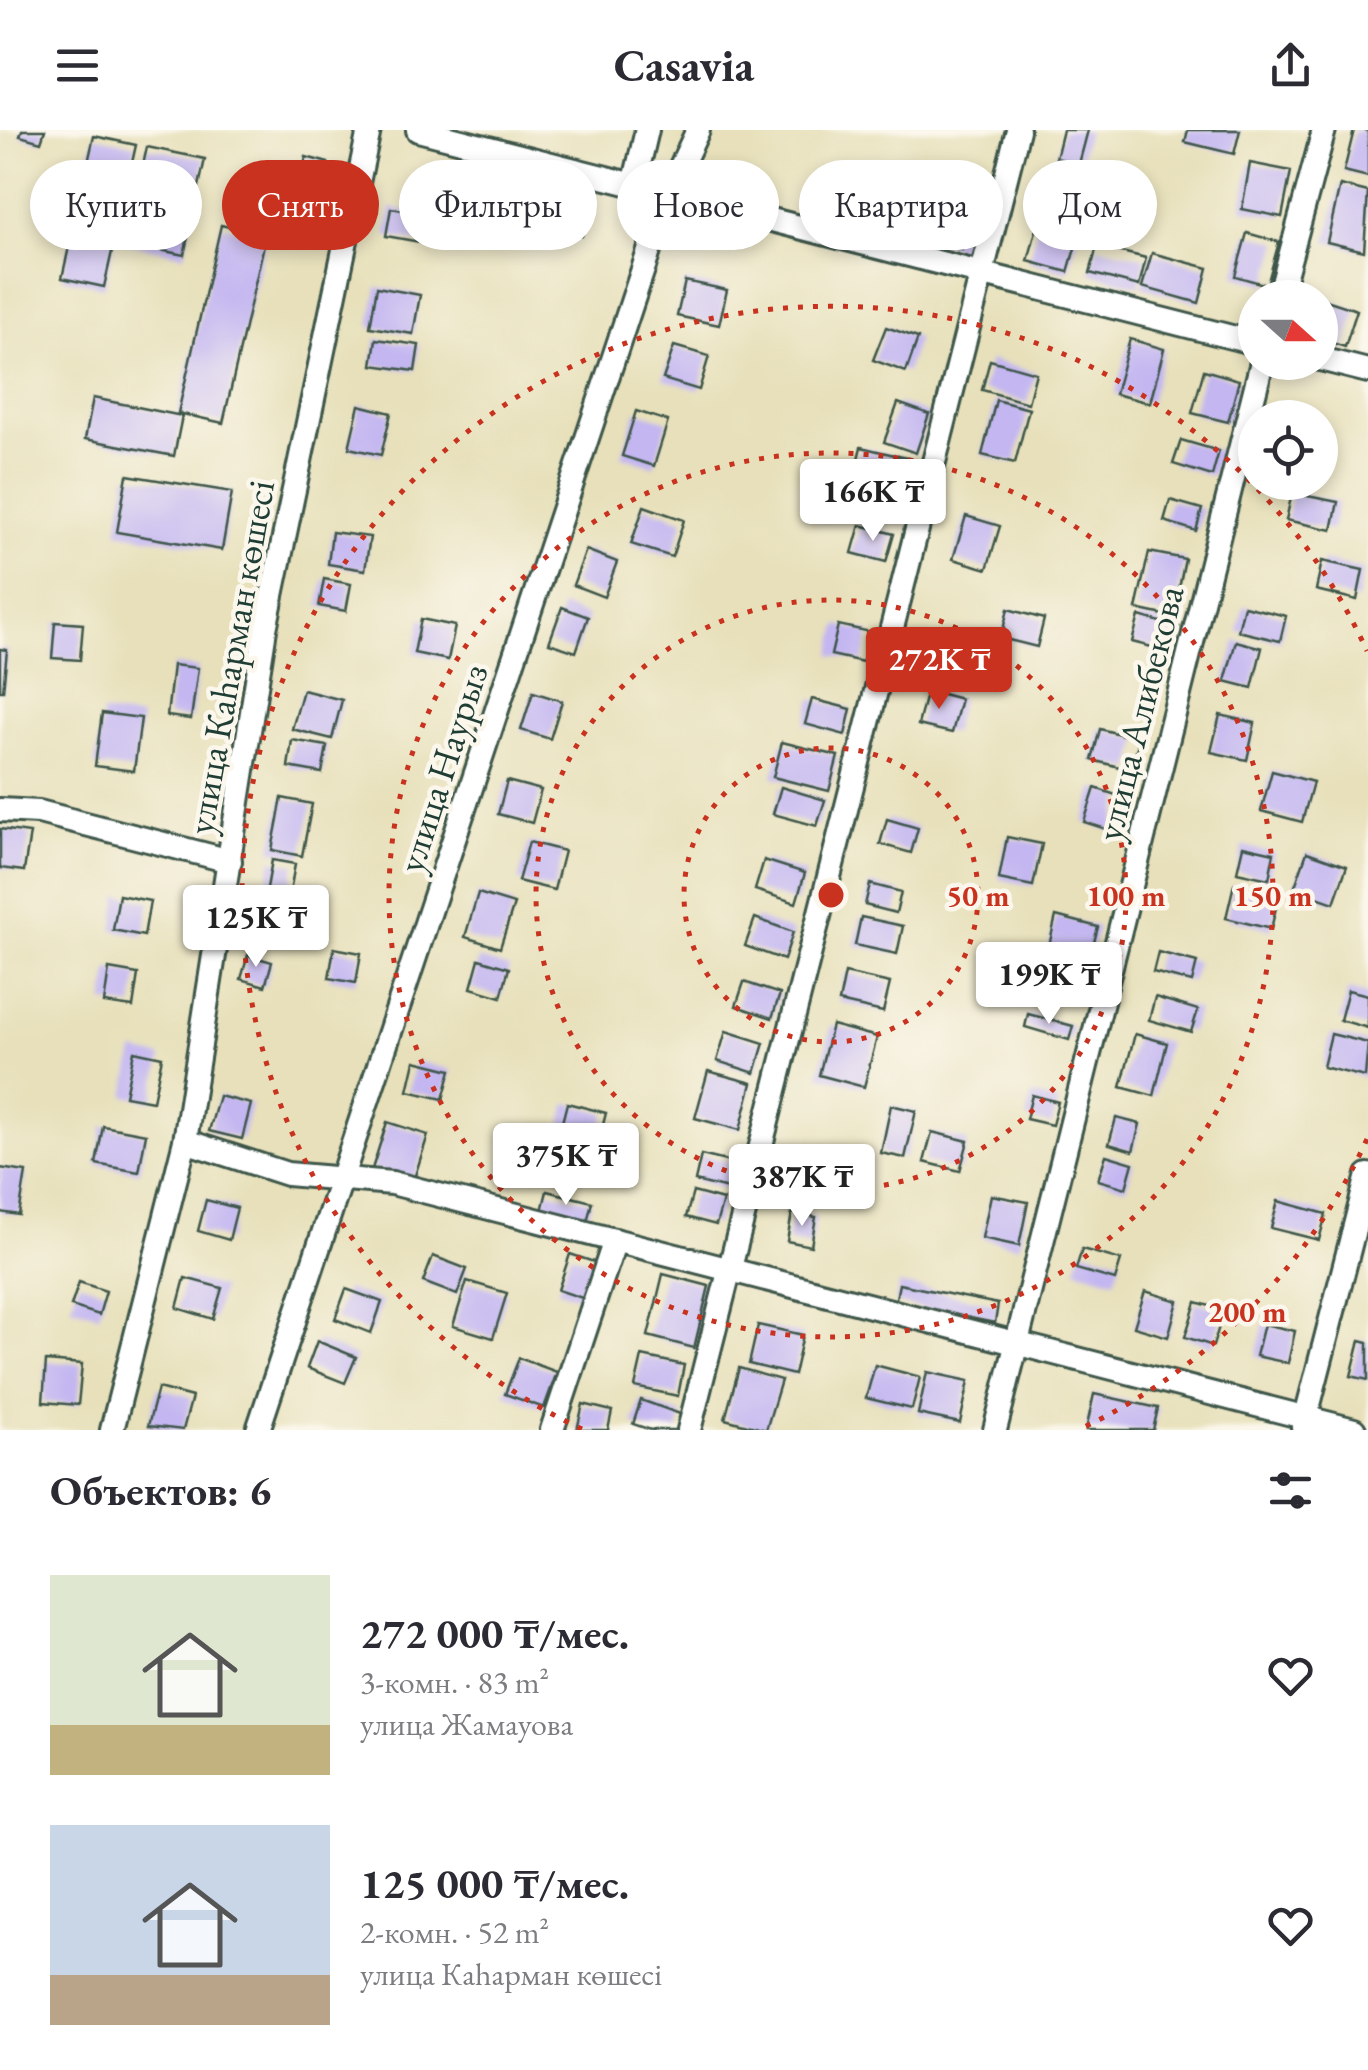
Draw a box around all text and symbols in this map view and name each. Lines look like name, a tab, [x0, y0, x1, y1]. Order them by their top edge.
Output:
text: Casavia	[614, 36, 754, 94]
icon: menu	[50, 38, 105, 93]
icon: share	[1263, 38, 1318, 93]
chip: Купить	[30, 160, 202, 250]
chip: Снять	[222, 160, 379, 250]
chip: Фильтры	[399, 160, 597, 250]
chip: Новое	[617, 160, 779, 250]
chip: Квартира	[799, 160, 1003, 250]
chip: Дом	[1023, 160, 1157, 250]
north arrow	[1238, 280, 1338, 380]
map controls	[1238, 280, 1338, 500]
button: locate	[1238, 400, 1338, 500]
pin: 166K ₸	[792, 459, 954, 544]
text: 166K ₸	[822, 470, 924, 512]
street label: улица Каһарман көшесі	[175, 476, 285, 838]
street label: улица Алибекова	[1084, 580, 1195, 846]
pin: 272K ₸	[858, 627, 1020, 712]
text: 272K ₸	[888, 638, 990, 680]
street label: улица Наурыз	[385, 658, 499, 878]
text: 50 m	[946, 876, 1010, 915]
text: 100 m	[1087, 876, 1165, 915]
text: 150 m	[1234, 876, 1312, 915]
centre of rings	[813, 877, 849, 913]
pin: 125K ₸	[175, 885, 337, 970]
text: 125K ₸	[205, 896, 307, 938]
pin: 199K ₸	[968, 942, 1130, 1027]
text: 199K ₸	[998, 953, 1100, 995]
pin: 375K ₸	[485, 1123, 647, 1208]
text: 375K ₸	[515, 1134, 617, 1176]
pin: 387K ₸	[721, 1144, 883, 1229]
text: 387K ₸	[751, 1155, 853, 1197]
text: 200 m	[1208, 1292, 1286, 1331]
text: Объектов: 6	[50, 1463, 271, 1518]
icon: filters	[1263, 1463, 1318, 1518]
text: 272 000 ₸/мес.	[360, 1606, 629, 1661]
icon: home	[130, 1615, 250, 1735]
icon: heart	[1263, 1648, 1318, 1703]
text: 3-комн. · 83 m²	[360, 1661, 549, 1703]
text: улица Жамауова	[360, 1703, 573, 1745]
text: 125 000 ₸/мес.	[360, 1856, 629, 1911]
icon: home	[130, 1865, 250, 1985]
icon: heart	[1263, 1898, 1318, 1953]
text: 2-комн. · 52 m²	[360, 1911, 549, 1953]
text: улица Каһарман көшесі	[360, 1953, 662, 1995]

